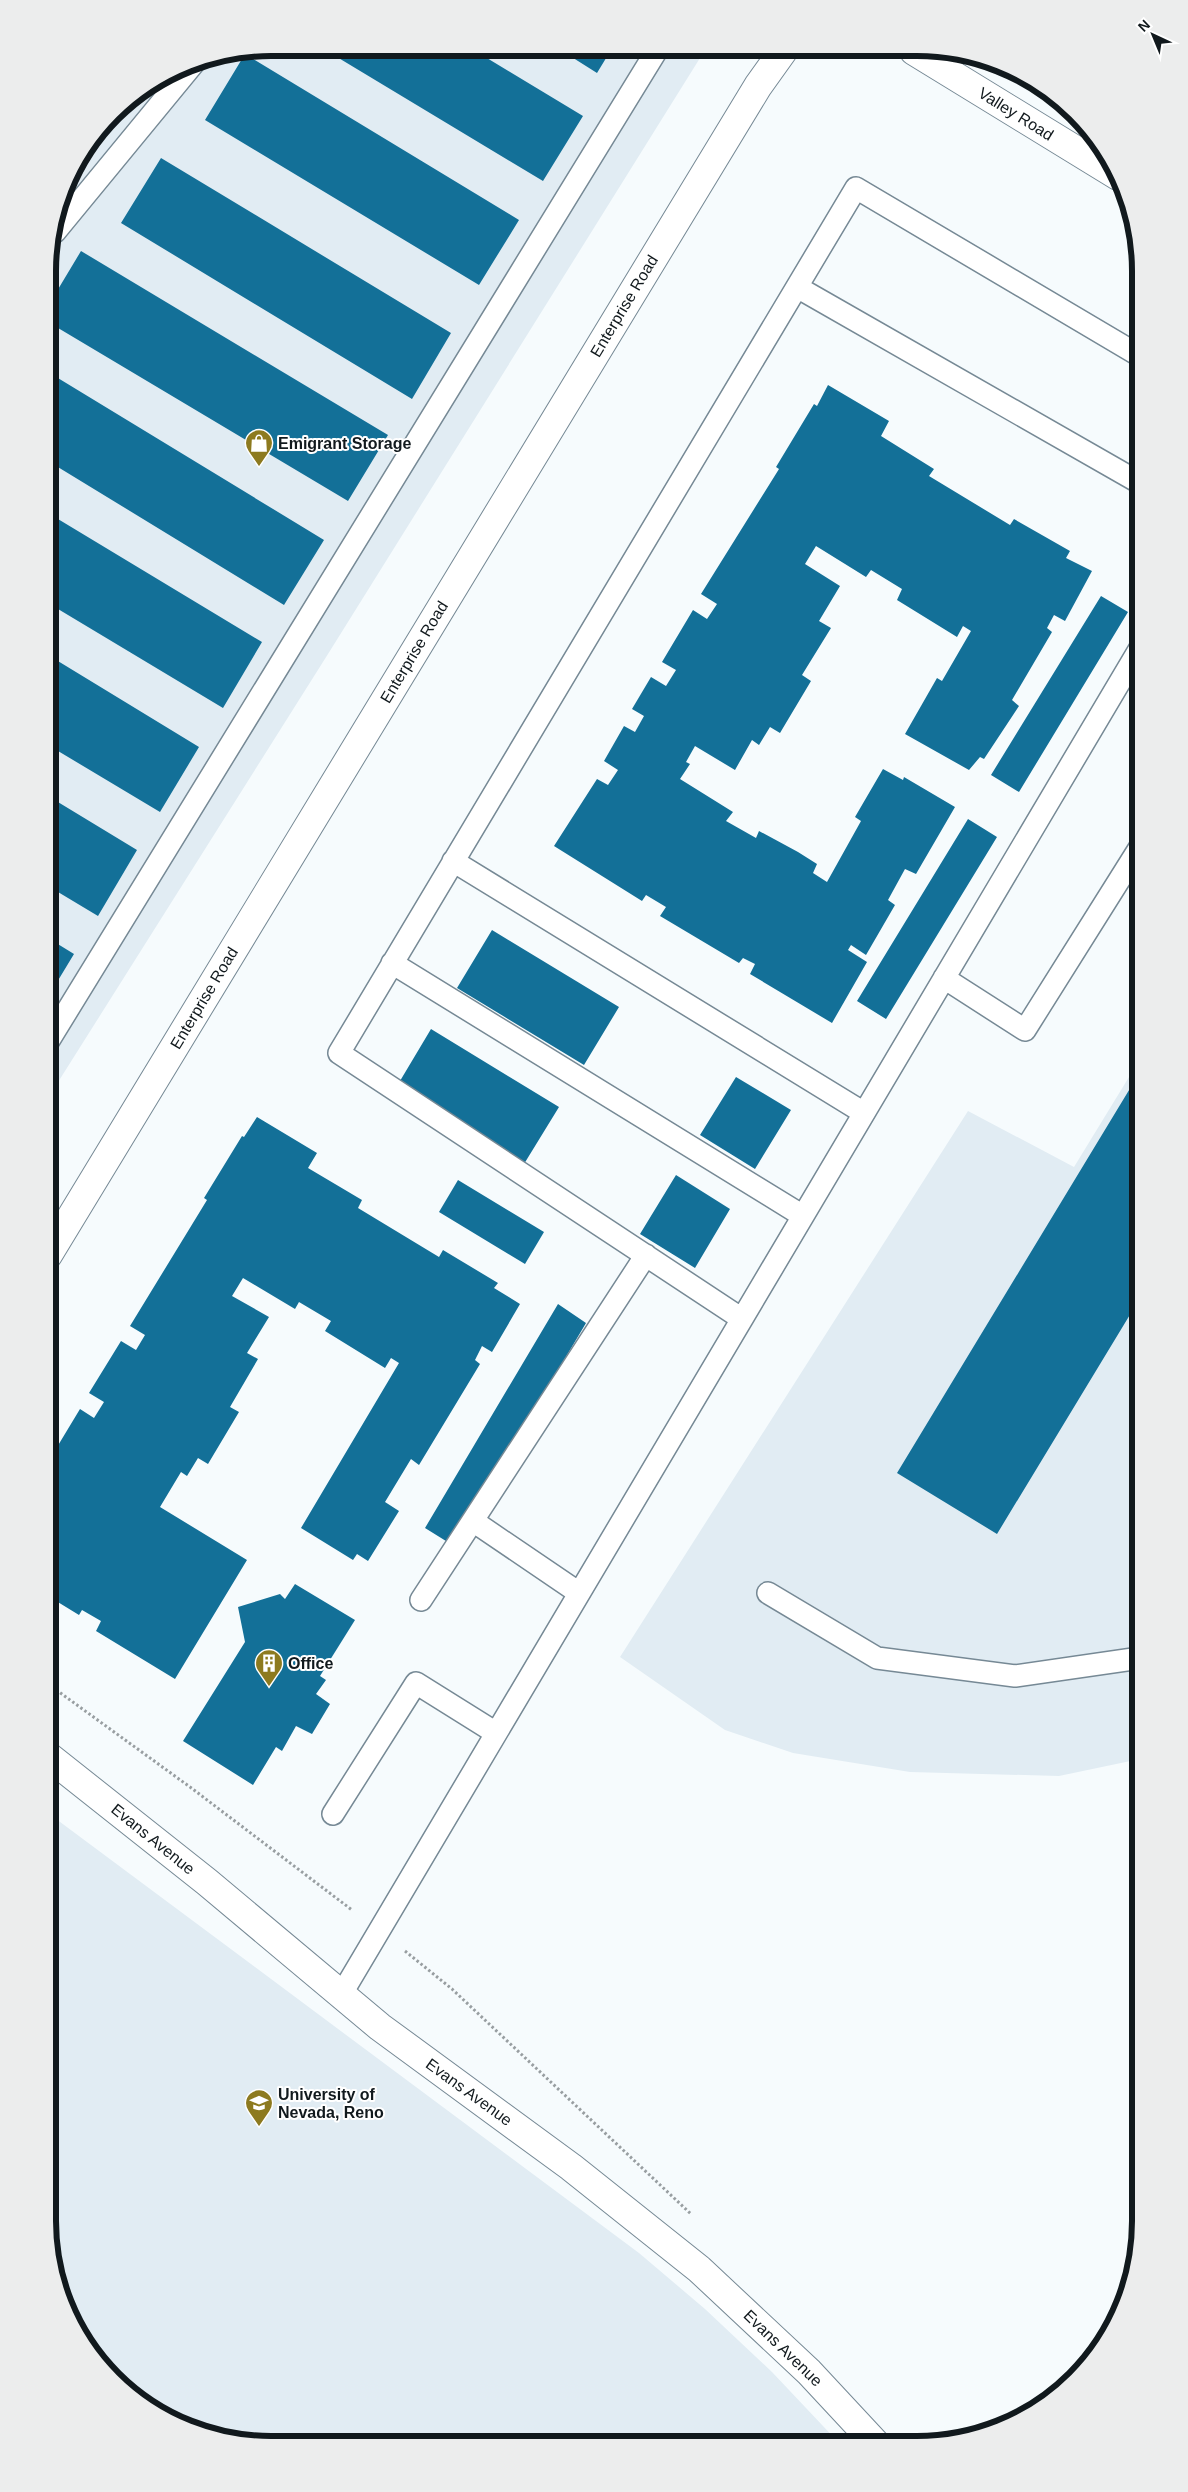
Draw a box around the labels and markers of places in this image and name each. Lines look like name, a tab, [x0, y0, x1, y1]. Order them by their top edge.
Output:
shop icon: Emigrant Storage	[244, 428, 274, 467]
place label: Emigrant Storage	[278, 435, 411, 452]
building icon: Office	[254, 1648, 284, 1687]
place label: Office	[288, 1655, 333, 1672]
place label: University of Nevada, Reno	[278, 2086, 384, 2121]
school or university icon: University of Nevada, Reno	[244, 2088, 274, 2127]

